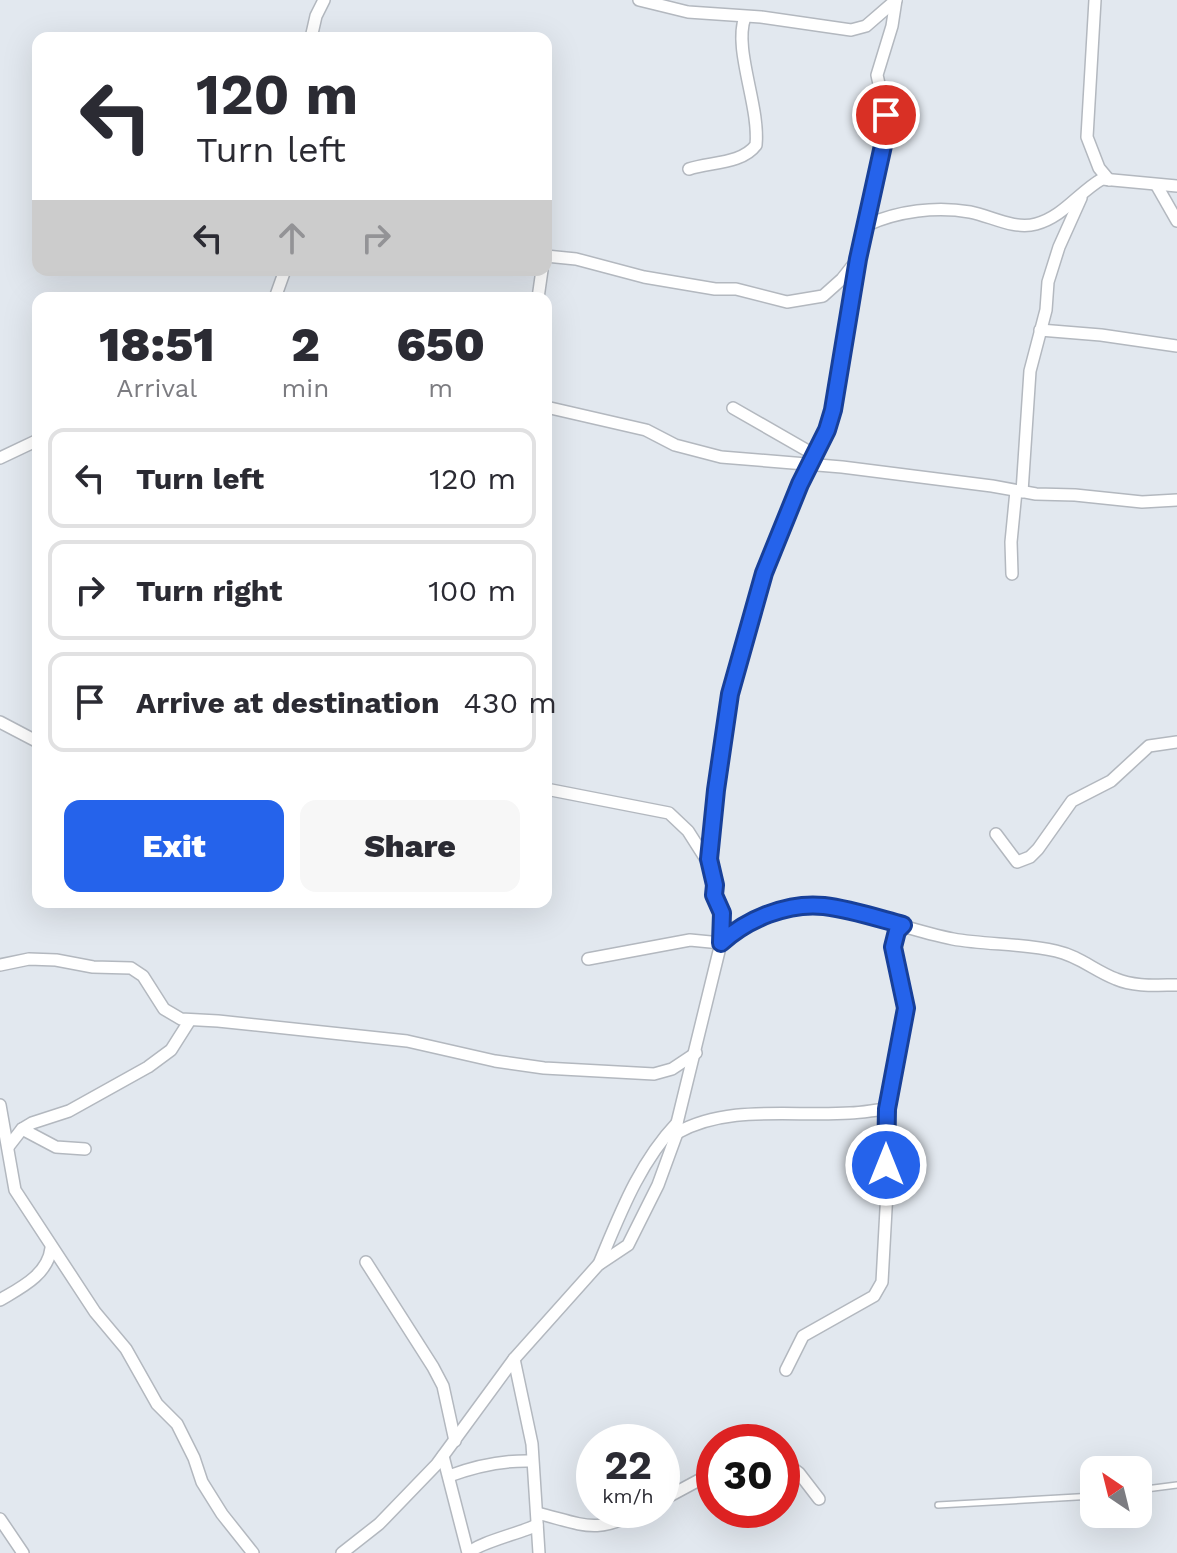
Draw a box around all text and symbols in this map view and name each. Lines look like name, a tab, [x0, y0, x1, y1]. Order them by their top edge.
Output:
text: 120 m	[196, 62, 358, 128]
icon: left	[64, 64, 168, 168]
pin	[852, 81, 920, 149]
icon: arrive	[864, 93, 908, 137]
text: Turn left	[196, 129, 346, 171]
icon: left	[186, 216, 230, 260]
icon: ahead	[270, 216, 314, 260]
icon: right	[354, 216, 398, 260]
text: 18:51	[99, 316, 215, 373]
text: 2	[291, 316, 320, 373]
text: 650	[396, 316, 485, 373]
text: Arrival	[116, 373, 197, 403]
text: min	[281, 373, 329, 403]
text: m	[428, 373, 453, 403]
icon: left	[68, 456, 112, 500]
text: Turn left	[136, 461, 264, 496]
text: 120 m	[429, 461, 516, 496]
icon: right	[68, 568, 112, 612]
text: Turn right	[136, 573, 282, 608]
text: 100 m	[428, 573, 516, 608]
icon: arrive	[68, 680, 112, 724]
text: Arrive at destination	[136, 685, 440, 720]
text: 430 m	[464, 685, 557, 720]
button: Exit	[64, 800, 284, 892]
button: Share	[300, 800, 520, 892]
position arrow	[844, 1123, 928, 1207]
speed limit sign: 30	[696, 1424, 800, 1528]
text: 22	[604, 1442, 652, 1489]
north arrow	[1080, 1456, 1152, 1528]
map controls	[1080, 1456, 1152, 1528]
text: km/h	[602, 1484, 654, 1508]

